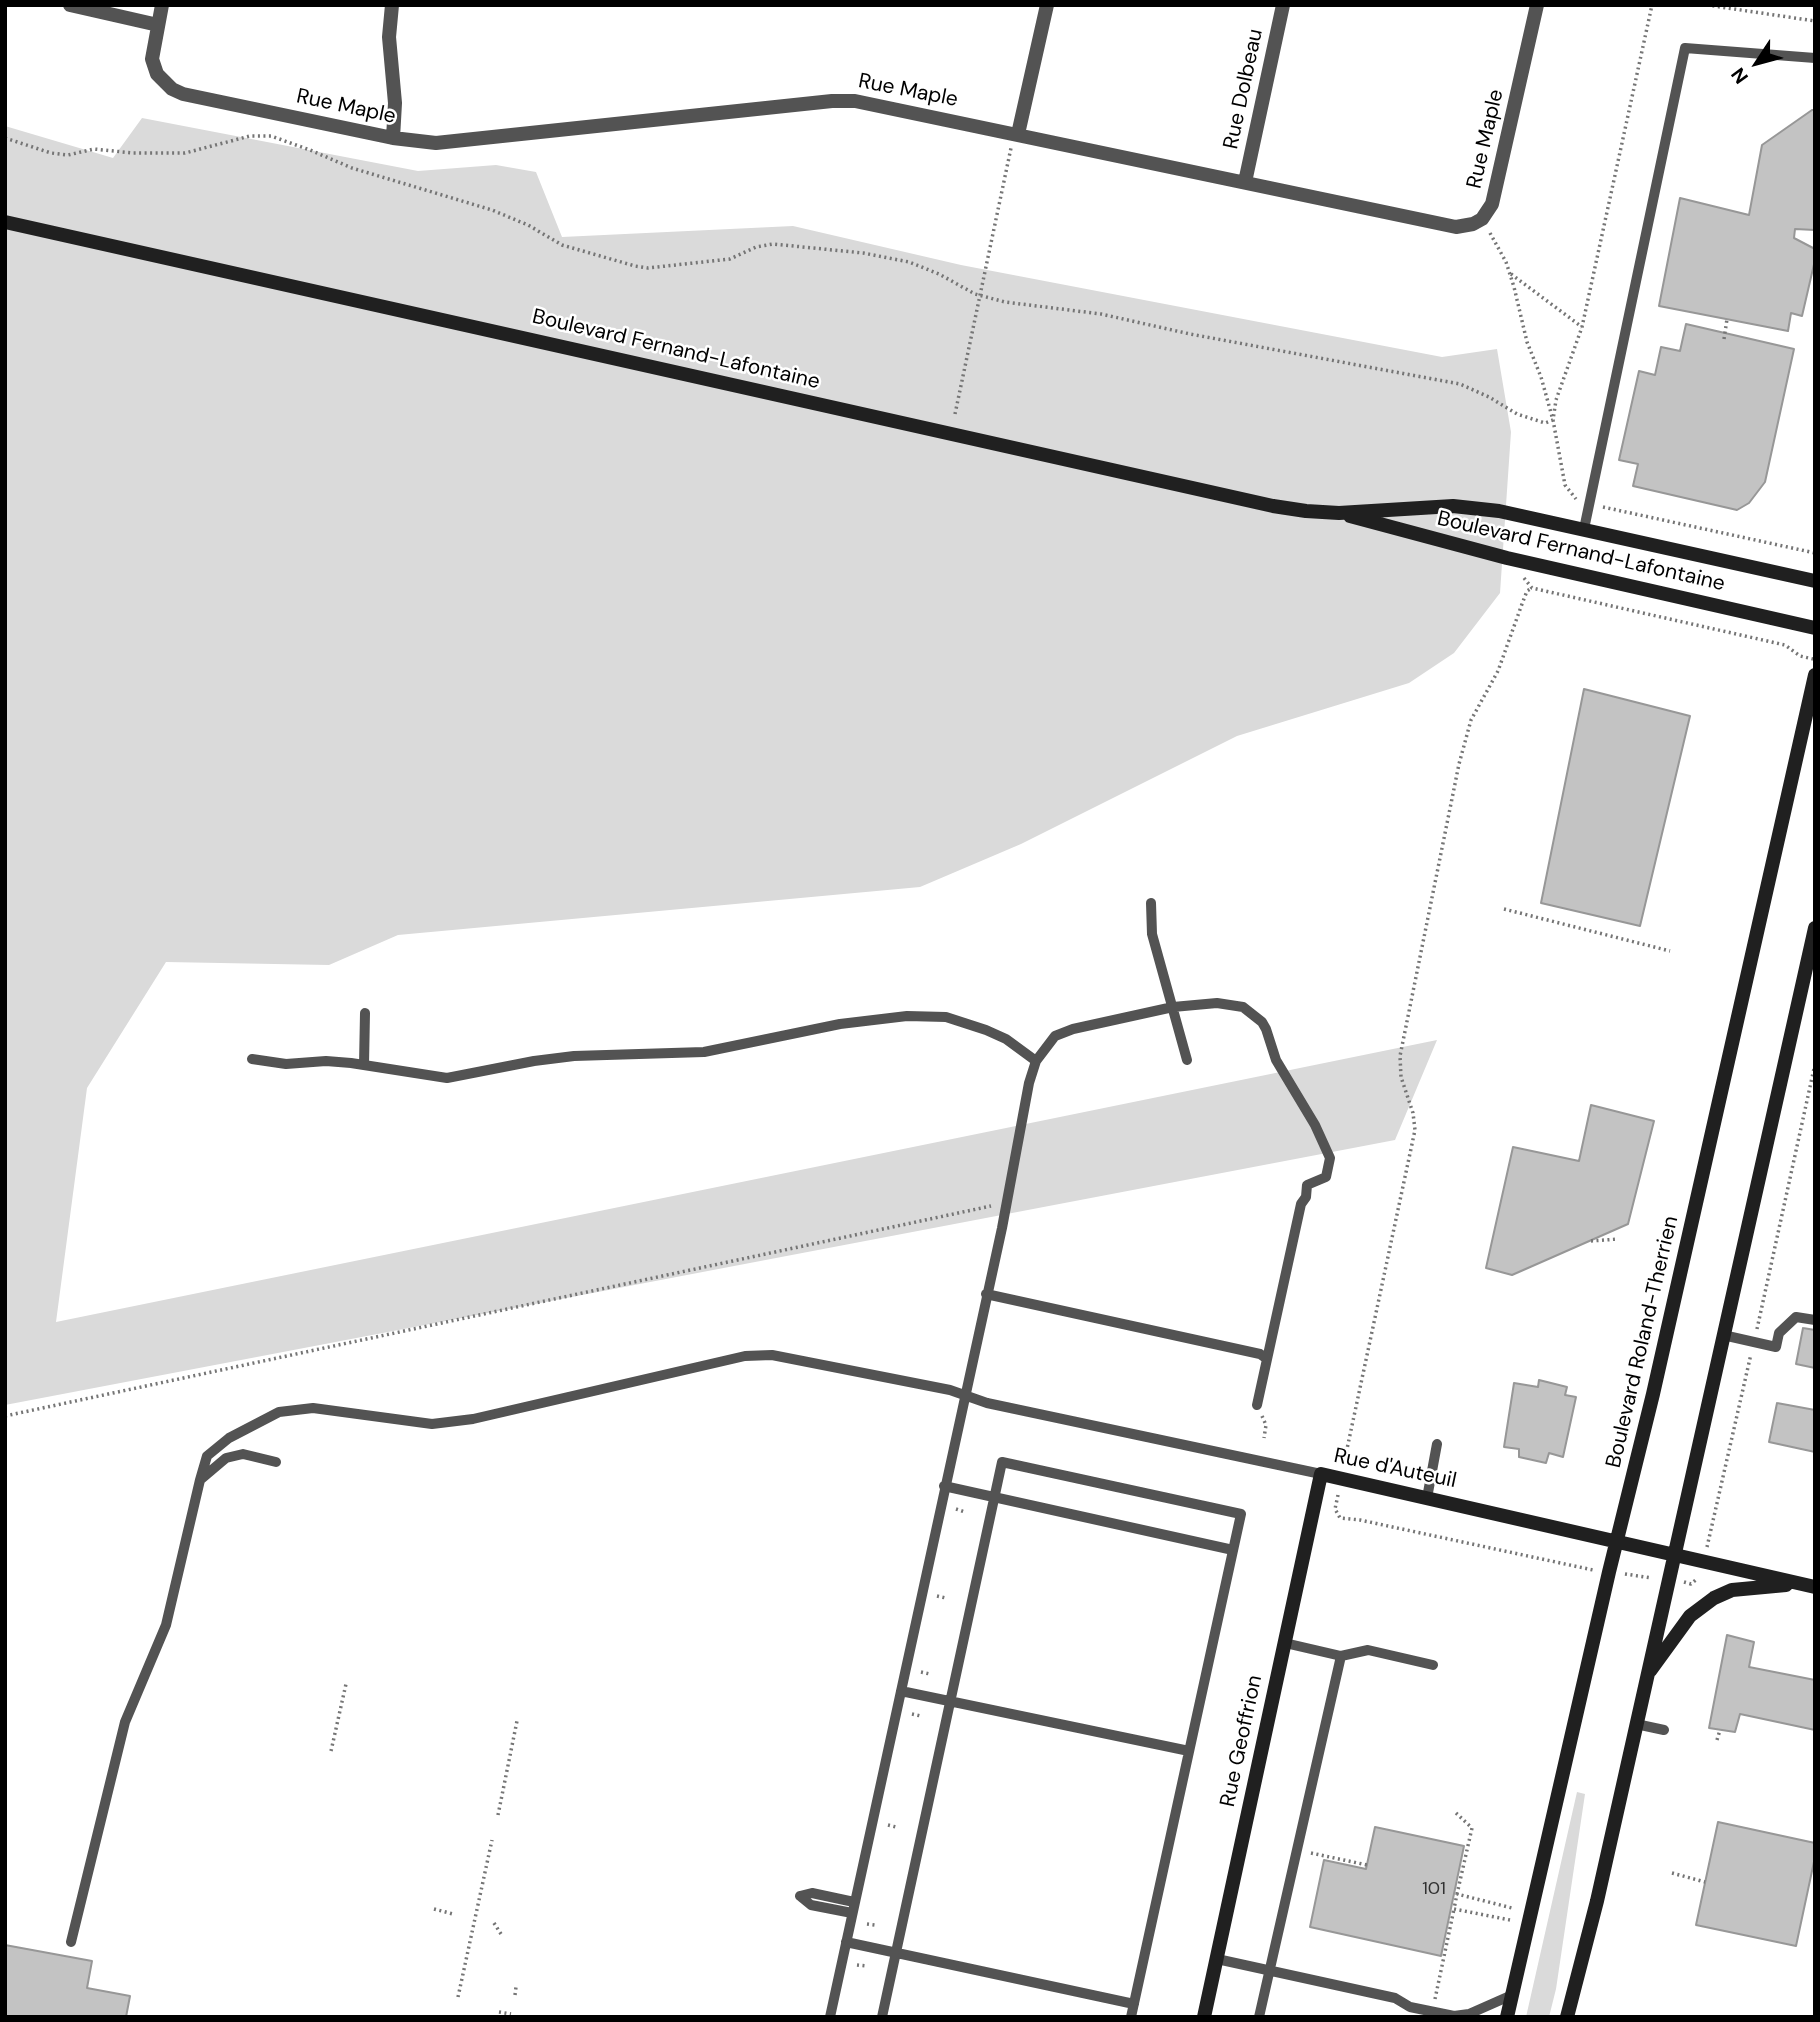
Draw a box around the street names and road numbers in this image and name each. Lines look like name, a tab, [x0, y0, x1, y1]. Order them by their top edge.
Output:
street label: Rue Dolbeau	[1219, 27, 1269, 151]
street label: Rue Maple	[856, 69, 960, 113]
street label: Rue Maple	[294, 84, 398, 130]
street label: Rue Maple	[1462, 87, 1510, 191]
street label: Boulevard Fernand-Lafontaine	[530, 305, 822, 395]
street label: Boulevard Fernand-Lafontaine	[1435, 507, 1727, 597]
street label: Boulevard Roland-Therrien	[1602, 1214, 1684, 1470]
street label: Rue d'Auteuil	[1331, 1444, 1459, 1494]
street label: Rue Geoffrion	[1216, 1673, 1268, 1809]

